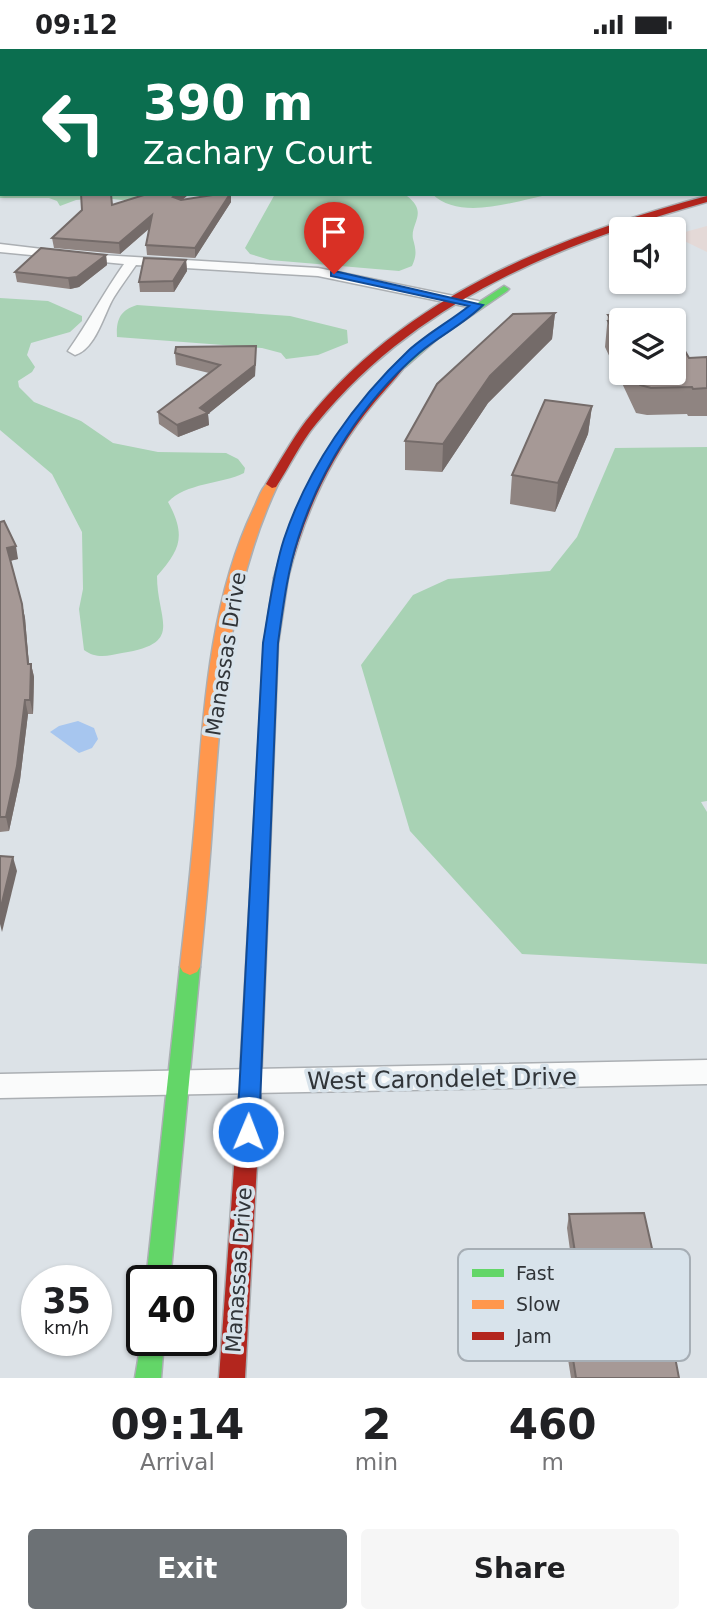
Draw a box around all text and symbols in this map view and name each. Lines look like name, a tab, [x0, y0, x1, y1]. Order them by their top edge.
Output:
text: 09:12	[35, 10, 118, 40]
text: 390 m	[143, 75, 313, 132]
icon: left	[28, 77, 119, 168]
text: Zachary Court	[143, 134, 372, 172]
pin	[304, 202, 364, 274]
icon: arrive	[315, 213, 353, 251]
map controls	[609, 217, 686, 385]
button: sound	[609, 217, 686, 294]
button: layers	[609, 308, 686, 385]
street label: Manassas Drive	[201, 570, 251, 738]
street label: West Carondelet Drive	[307, 1063, 577, 1095]
position arrow	[211, 1095, 285, 1169]
street label: Manassas Drive	[221, 1187, 257, 1353]
legend	[458, 1249, 690, 1361]
text: Fast	[516, 1262, 554, 1284]
speed limit sign: 40	[126, 1265, 217, 1356]
text: 35	[42, 1281, 91, 1321]
text: Slow	[516, 1293, 561, 1315]
text: km/h	[44, 1317, 89, 1338]
text: Jam	[515, 1325, 552, 1347]
text: 09:14	[111, 1400, 244, 1449]
text: 2	[362, 1400, 391, 1449]
text: 460	[509, 1400, 596, 1449]
text: Arrival	[140, 1449, 215, 1475]
text: min	[355, 1449, 398, 1475]
text: m	[541, 1449, 564, 1475]
button: Exit	[28, 1529, 347, 1609]
button: Share	[361, 1529, 679, 1609]

